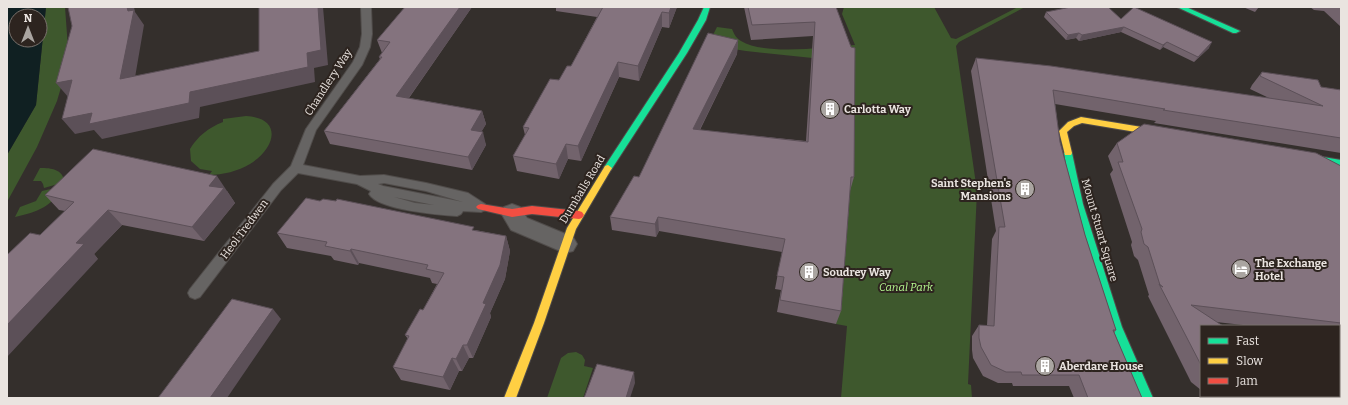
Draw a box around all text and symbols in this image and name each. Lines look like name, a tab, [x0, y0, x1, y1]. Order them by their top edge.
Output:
north arrow	[8, 8, 48, 48]
text: N	[24, 12, 33, 25]
street label: Chandlery Way	[302, 46, 355, 118]
building icon: Carlotta Way	[819, 98, 841, 120]
place label: Carlotta Way	[844, 103, 912, 116]
street label: Dumballs Road	[557, 152, 608, 226]
place label: Saint Stephen's Mansions	[931, 177, 1012, 203]
street label: Mount Stuart Square	[1079, 177, 1120, 283]
building icon: Saint Stephen's Mansions	[1014, 178, 1036, 200]
street label: Heol Tredwen	[218, 197, 271, 262]
place label: The Exchange Hotel	[1255, 257, 1327, 283]
hotel icon: The Exchange Hotel	[1230, 258, 1252, 280]
building icon: Soudrey Way	[798, 261, 820, 283]
place label: Soudrey Way	[823, 266, 892, 279]
park label: Canal Park	[879, 281, 934, 294]
legend	[1200, 325, 1340, 397]
text: Fast	[1236, 334, 1260, 348]
text: Slow	[1236, 354, 1263, 368]
building icon: Aberdare House	[1034, 355, 1056, 377]
place label: Aberdare House	[1059, 360, 1143, 373]
text: Jam	[1235, 374, 1258, 388]

